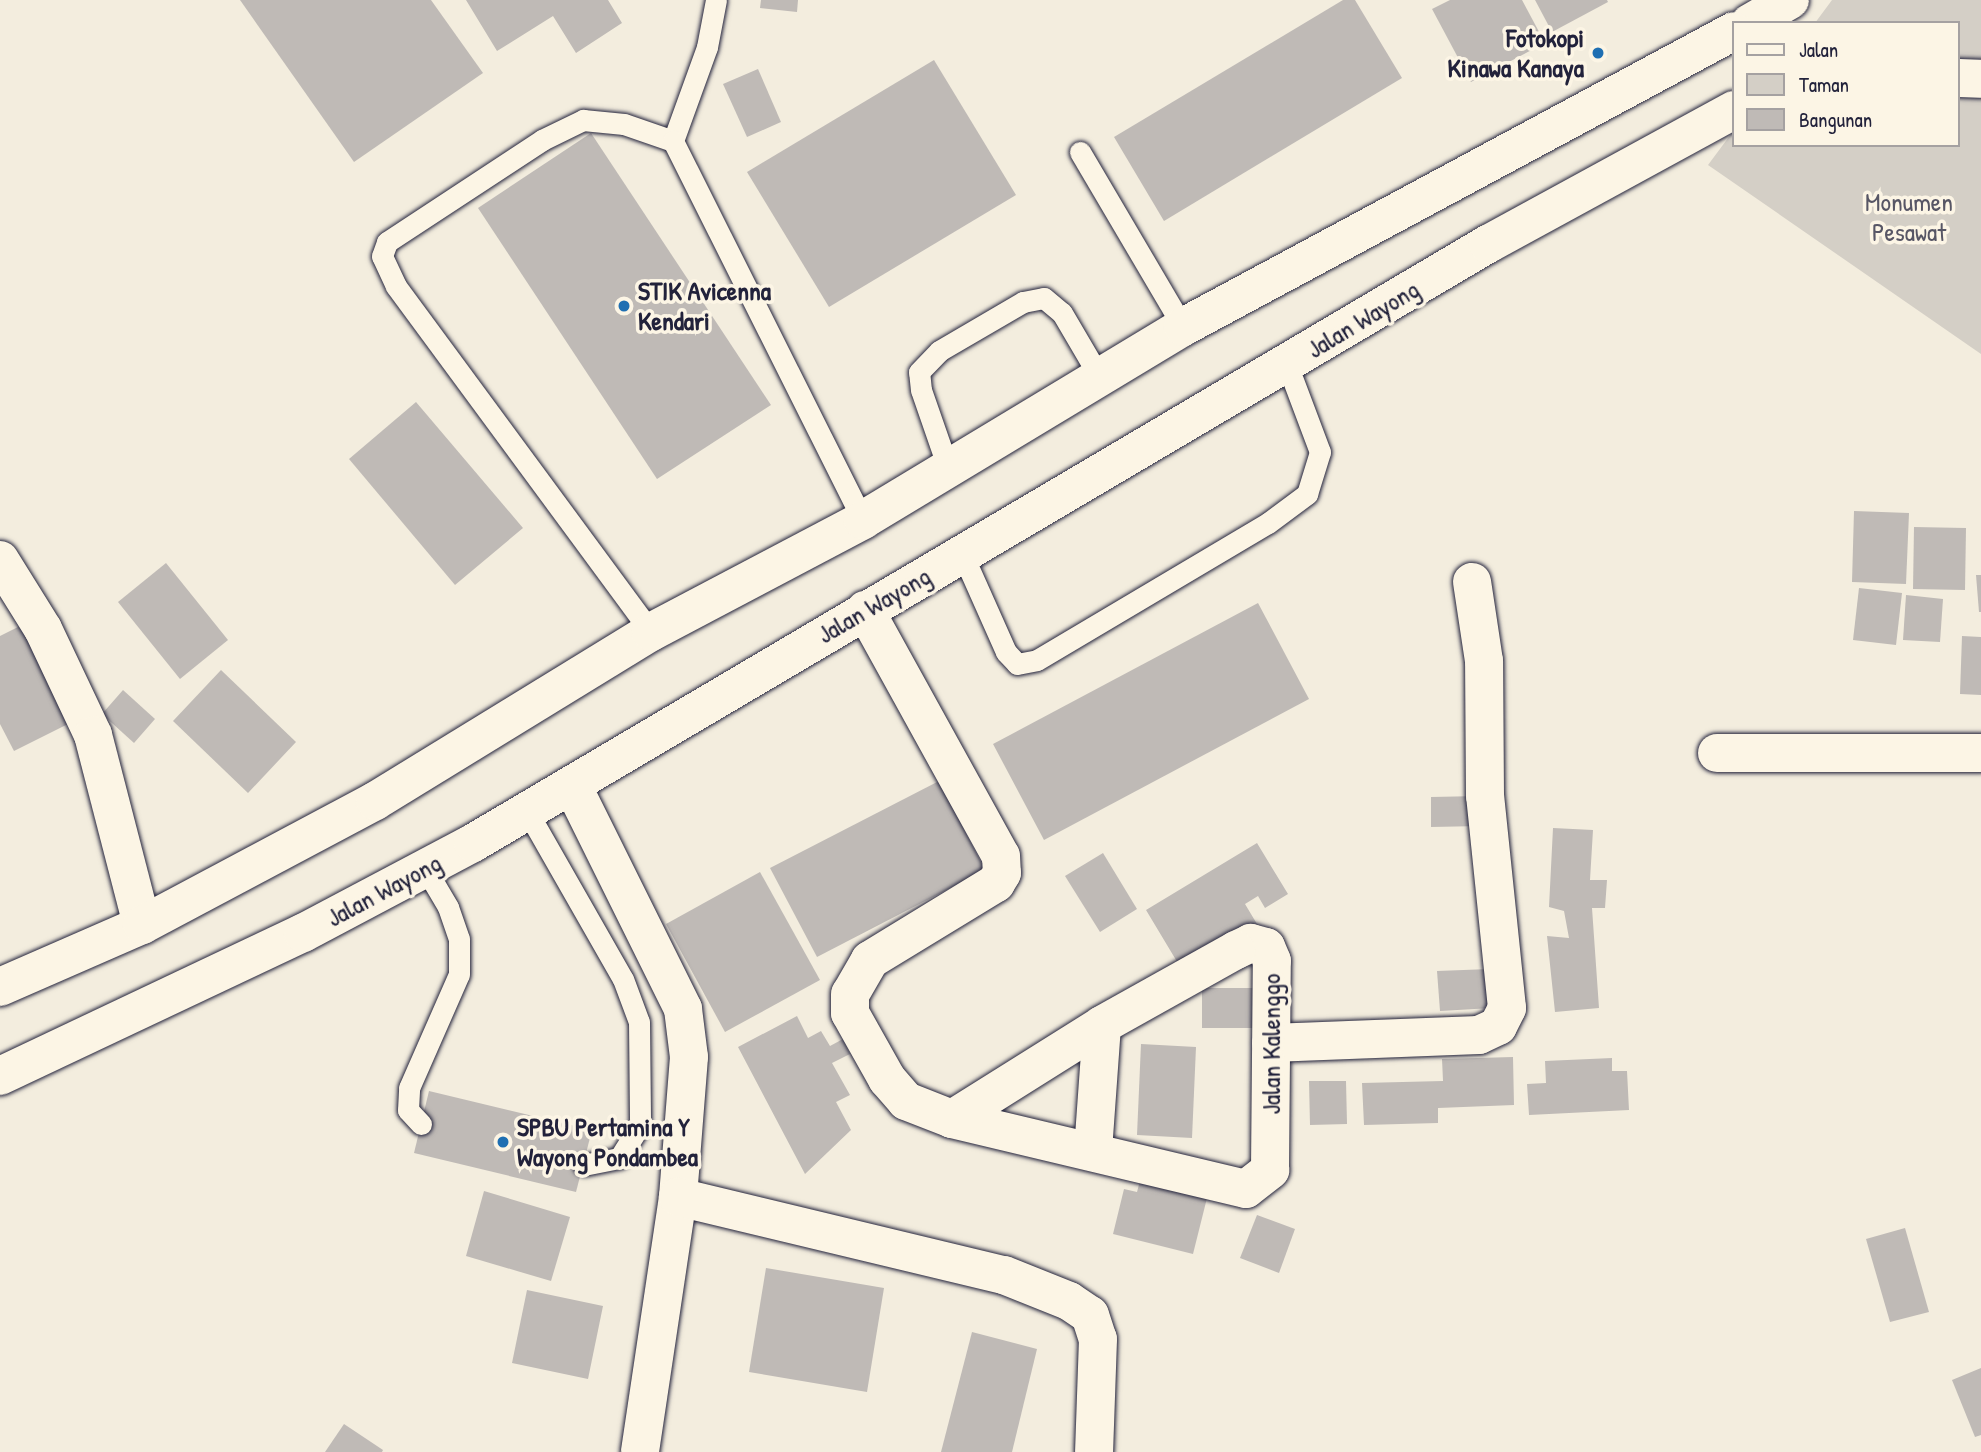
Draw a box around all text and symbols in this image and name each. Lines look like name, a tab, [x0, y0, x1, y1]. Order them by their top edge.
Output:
legend	[1732, 21, 1960, 147]
place label: Fotokopi Kinawa Kanaya	[1448, 22, 1584, 84]
text: Jalan	[1799, 35, 1838, 64]
marker: Fotokopi Kinawa Kanaya	[1590, 45, 1606, 61]
text: Taman	[1799, 70, 1849, 99]
text: Bangunan	[1799, 105, 1872, 134]
park label: Monumen Pesawat	[1865, 186, 1953, 248]
street label: Jalan Wayong	[1301, 273, 1425, 365]
place label: STIK Avicenna Kendari	[638, 275, 771, 336]
marker: STIK Avicenna Kendari	[616, 298, 632, 314]
street label: Jalan Wayong	[812, 560, 936, 650]
street label: Jalan Wayong	[321, 847, 447, 933]
street label: Jalan Kalenggo	[1255, 973, 1287, 1115]
place label: SPBU Pertamina Y Wayong Pondambea	[517, 1111, 698, 1172]
marker: SPBU Pertamina Y Wayong Pondambea	[495, 1134, 511, 1150]

